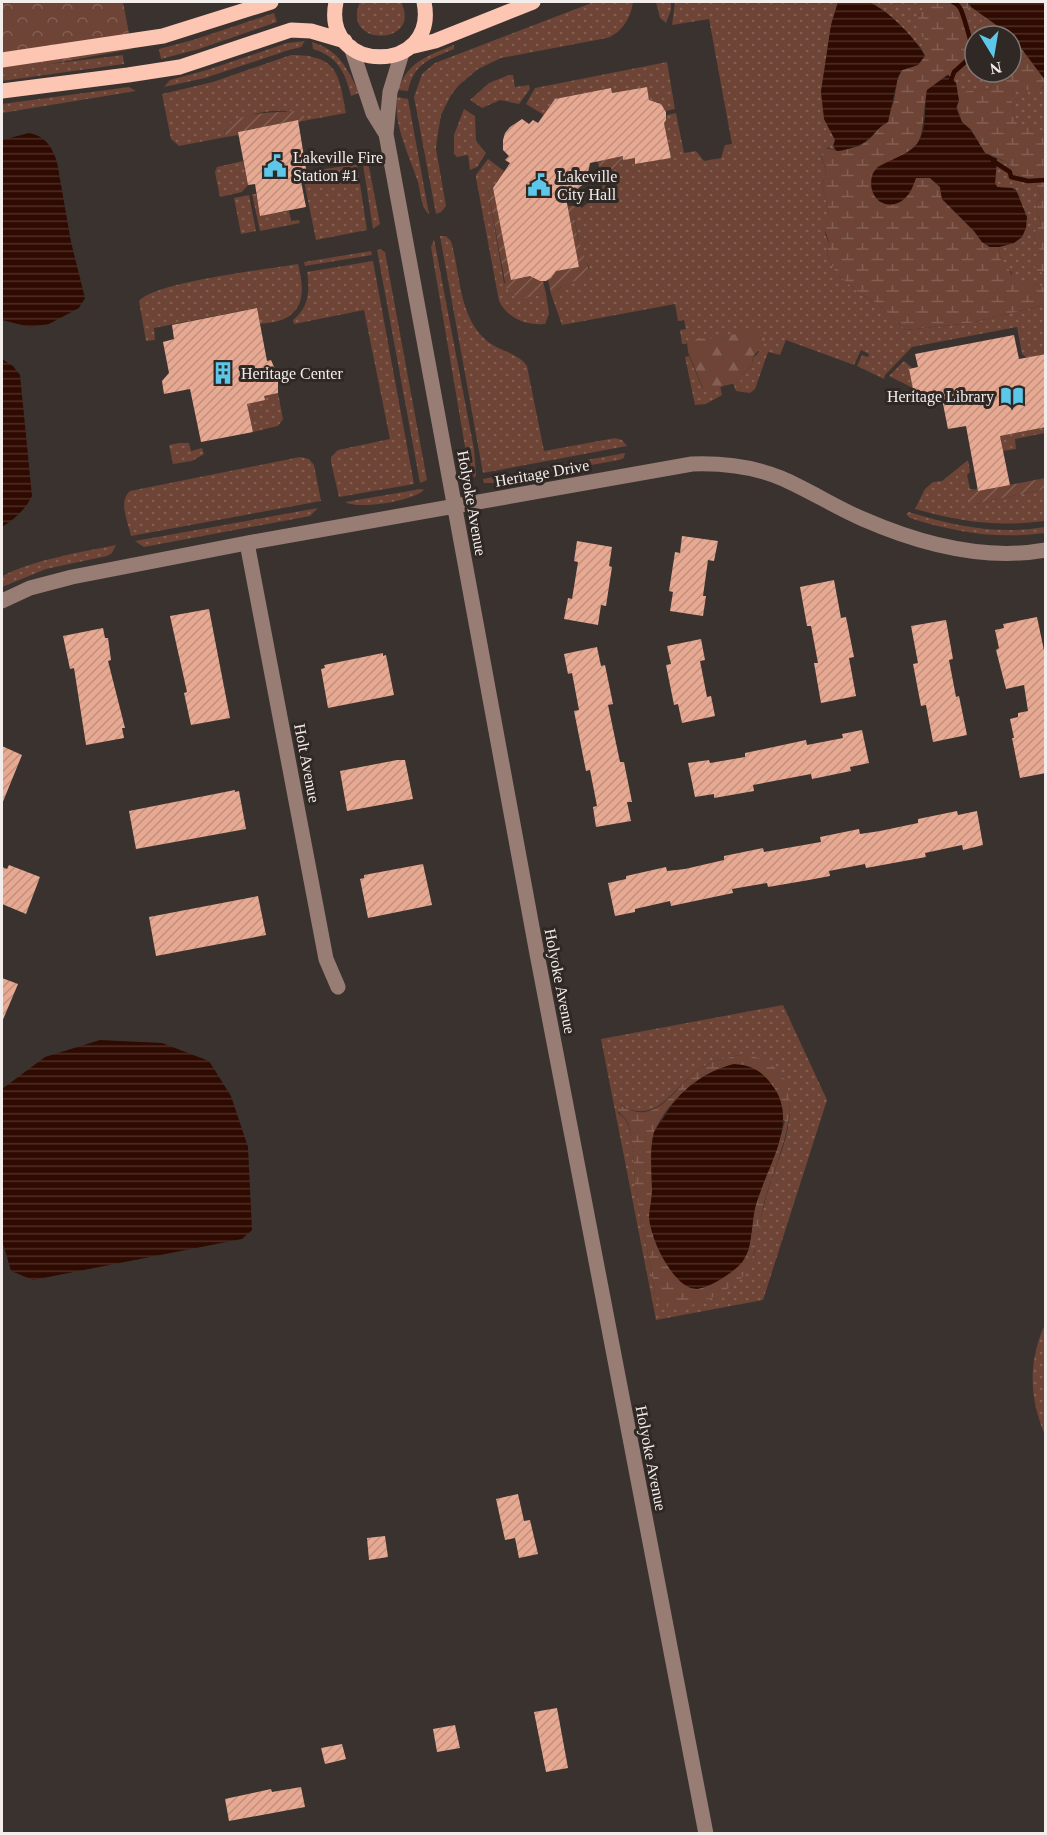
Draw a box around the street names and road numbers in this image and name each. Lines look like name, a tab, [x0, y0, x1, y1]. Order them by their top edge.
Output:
street label: Holyoke Avenue	[453, 449, 490, 557]
street label: Heritage Drive	[493, 456, 591, 491]
street label: Holt Avenue	[291, 722, 323, 804]
street label: Holyoke Avenue	[540, 927, 579, 1035]
street label: Holyoke Avenue	[631, 1404, 670, 1512]

